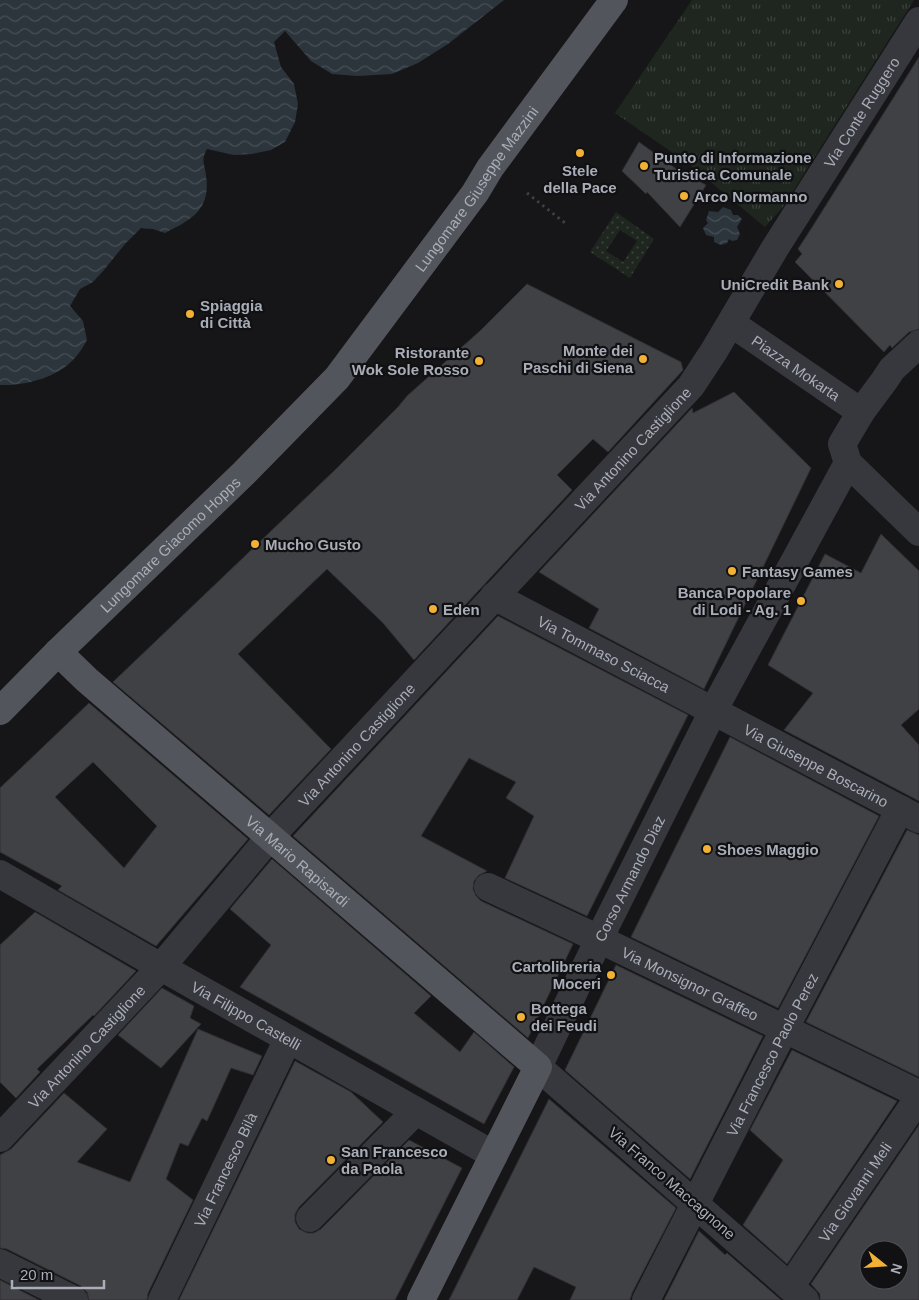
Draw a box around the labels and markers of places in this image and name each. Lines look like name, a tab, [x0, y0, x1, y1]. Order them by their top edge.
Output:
marker: Stele della Pace	[574, 147, 586, 159]
place label: Punto di Informazione Turistica Comunale	[654, 149, 812, 183]
marker: Punto di Informazione Turistica Comunale	[638, 160, 650, 172]
place label: Stele della Pace	[543, 162, 617, 196]
place label: Arco Normanno	[694, 188, 807, 205]
marker: Arco Normanno	[678, 190, 690, 202]
place label: UniCredit Bank	[721, 276, 830, 293]
marker: UniCredit Bank	[833, 278, 845, 290]
place label: Spiaggia di Città	[200, 297, 263, 331]
marker: Spiaggia di Città	[184, 308, 196, 320]
place label: Monte dei Paschi di Siena	[523, 342, 634, 376]
place label: Ristorante Wok Sole Rosso	[352, 344, 469, 378]
marker: Monte dei Paschi di Siena	[637, 353, 649, 365]
marker: Ristorante Wok Sole Rosso	[473, 355, 485, 367]
place label: Mucho Gusto	[265, 536, 361, 553]
marker: Mucho Gusto	[249, 538, 261, 550]
place label: Fantasy Games	[742, 563, 853, 580]
marker: Fantasy Games	[726, 565, 738, 577]
place label: Banca Popolare di Lodi - Ag. 1	[678, 584, 791, 618]
marker: Banca Popolare di Lodi - Ag. 1	[795, 595, 807, 607]
place label: Eden	[443, 601, 480, 618]
marker: Eden	[427, 603, 439, 615]
place label: Shoes Maggio	[717, 841, 819, 858]
marker: Shoes Maggio	[701, 843, 713, 855]
place label: Cartolibreria Moceri	[512, 958, 602, 992]
marker: Cartolibreria Moceri	[605, 969, 617, 981]
place label: Bottega dei Feudi	[531, 1000, 597, 1034]
marker: Bottega dei Feudi	[515, 1011, 527, 1023]
place label: San Francesco da Paola	[341, 1143, 448, 1177]
marker: San Francesco da Paola	[325, 1154, 337, 1166]

